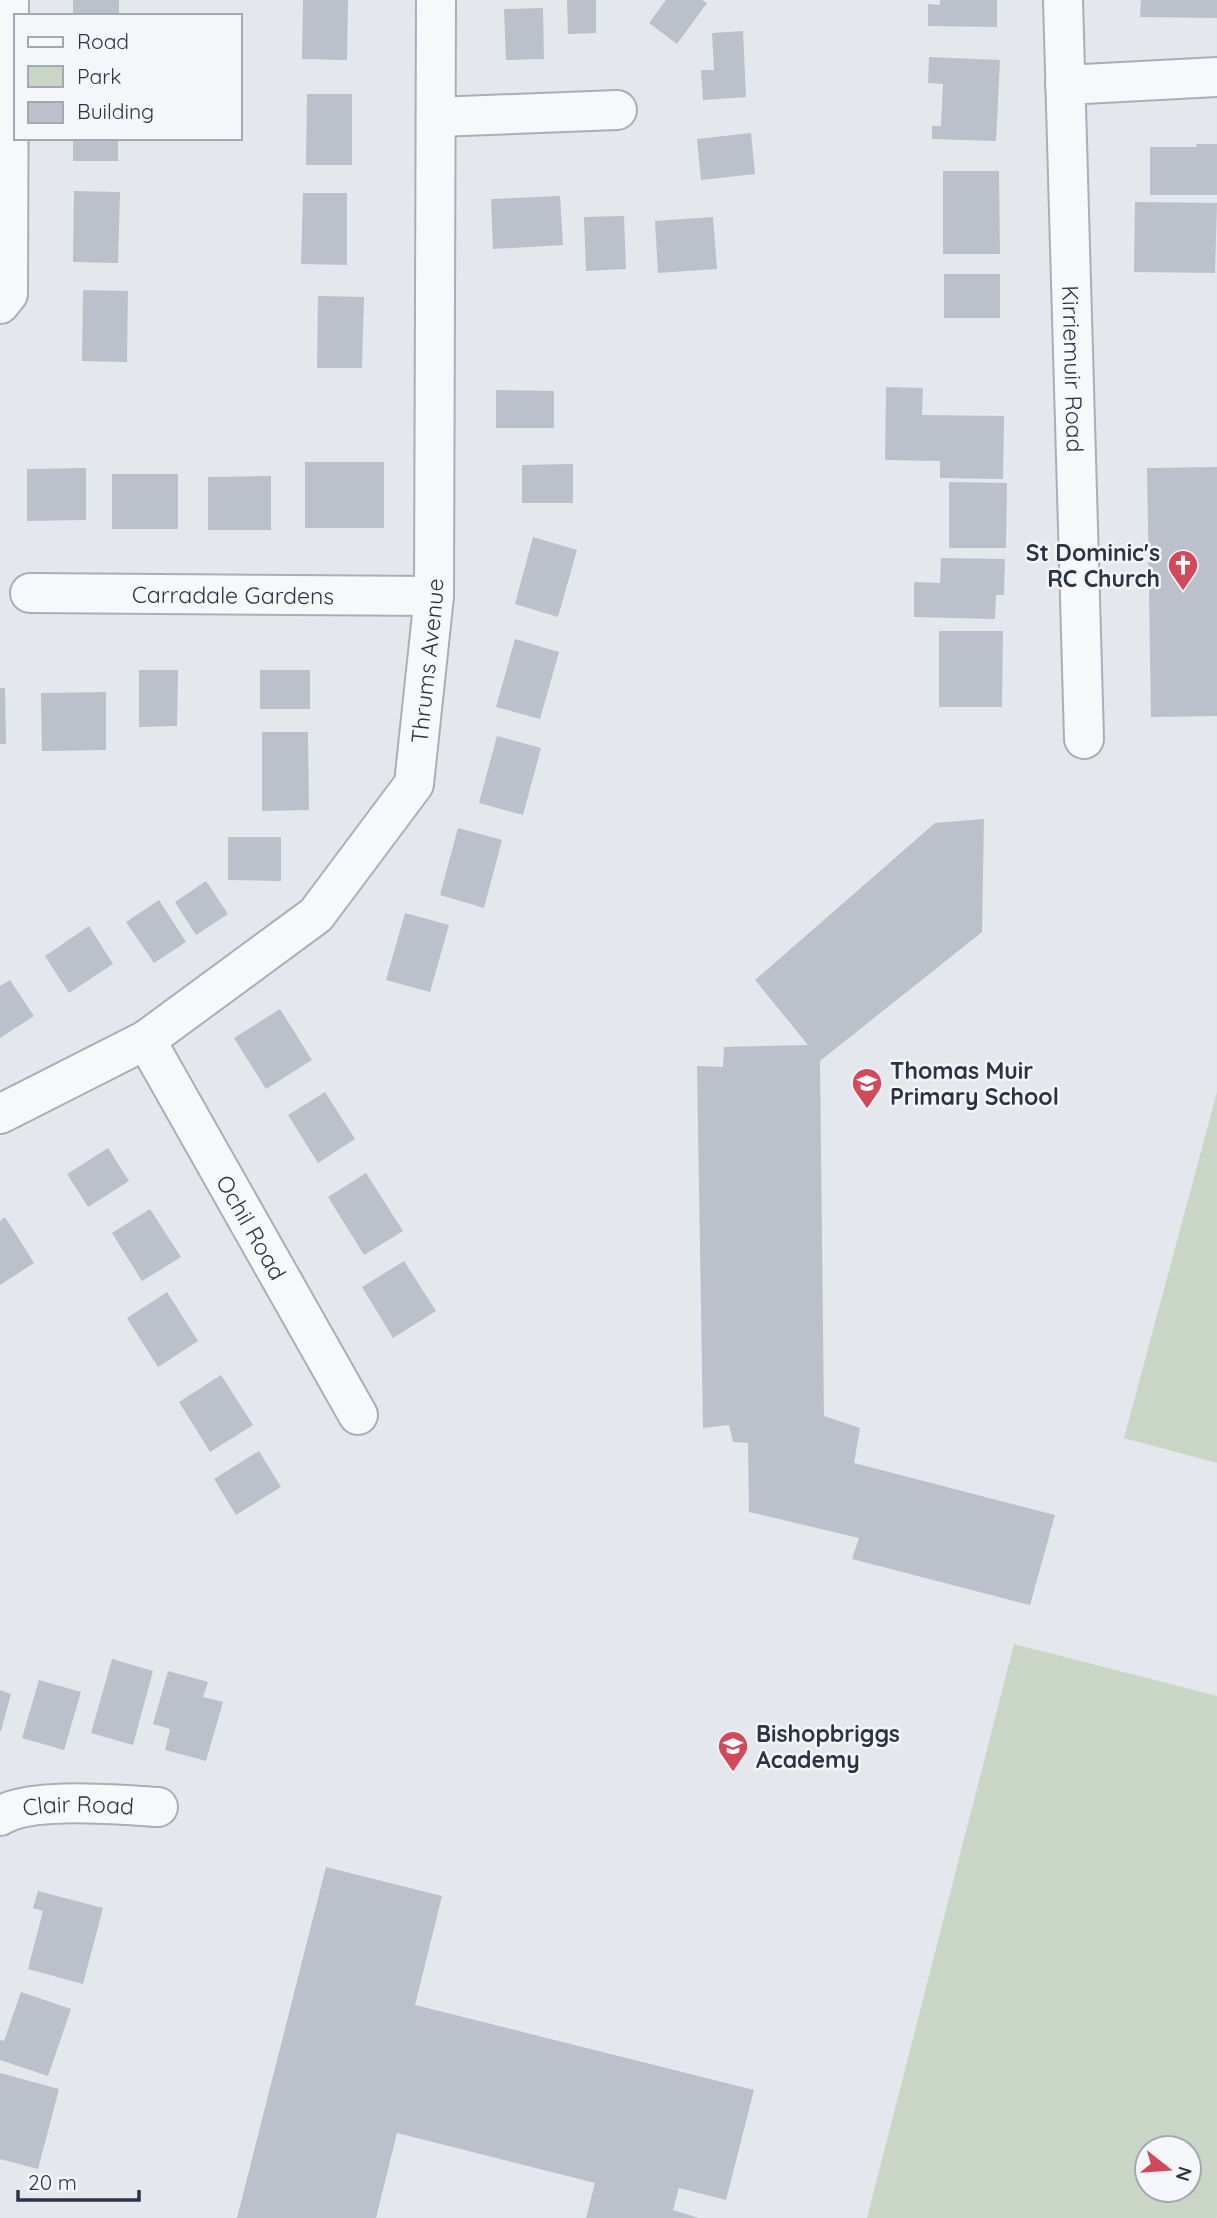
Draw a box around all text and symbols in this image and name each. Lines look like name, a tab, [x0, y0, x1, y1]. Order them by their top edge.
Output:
legend	[14, 14, 242, 140]
text: Road	[77, 28, 129, 54]
text: Park	[77, 63, 121, 89]
text: Building	[77, 98, 154, 124]
street label: Kirriemuir Road	[1057, 285, 1090, 453]
place label: St Dominic's RC Church	[1026, 538, 1160, 593]
church icon: St Dominic's RC Church	[1166, 548, 1200, 592]
street label: Thrums Avenue	[404, 578, 449, 745]
street label: Carradale Gardens	[132, 579, 334, 610]
place label: Thomas Muir Primary School	[890, 1056, 1059, 1111]
school or university icon: Thomas Muir Primary School	[850, 1066, 884, 1110]
street label: Ochil Road	[211, 1169, 293, 1285]
place label: Bishopbriggs Academy	[756, 1719, 900, 1774]
school or university icon: Bishopbriggs Academy	[716, 1729, 750, 1773]
street label: Clair Road	[20, 1789, 135, 1822]
north arrow	[1133, 2134, 1203, 2204]
scale bar	[18, 2158, 138, 2202]
text: N	[1171, 2164, 1198, 2184]
text: 20 m	[28, 2169, 77, 2195]

